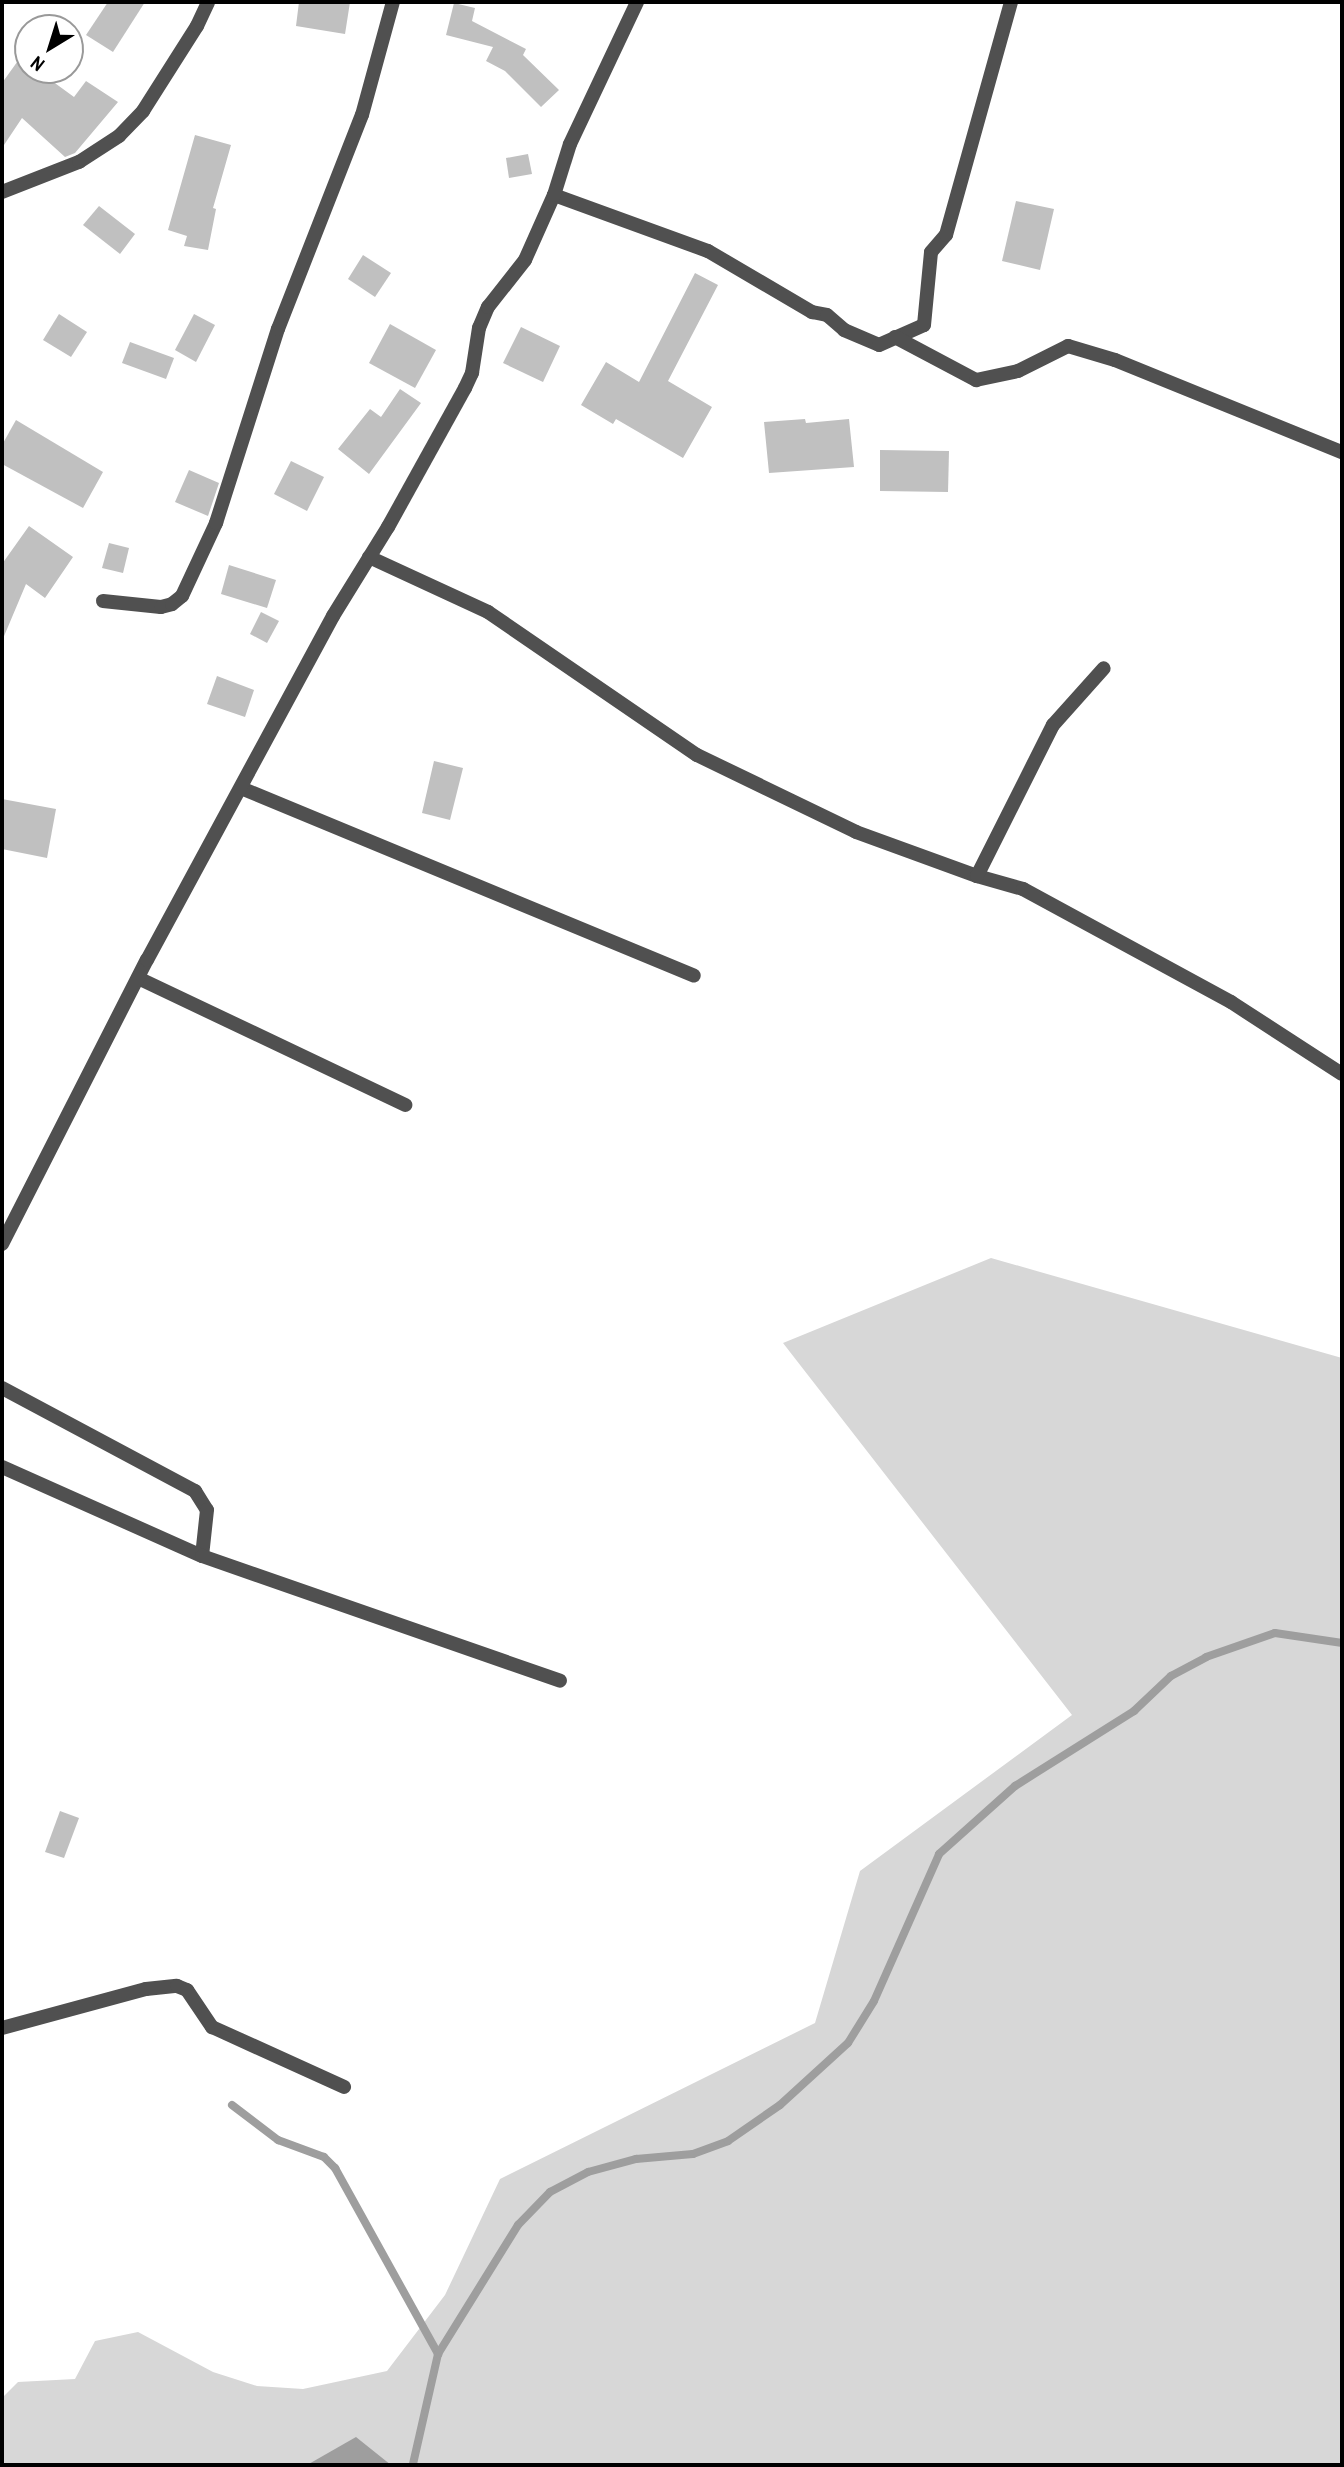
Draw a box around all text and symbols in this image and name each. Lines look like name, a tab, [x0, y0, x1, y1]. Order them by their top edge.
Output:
north arrow	[14, 14, 84, 84]
text: N	[25, 50, 50, 78]

